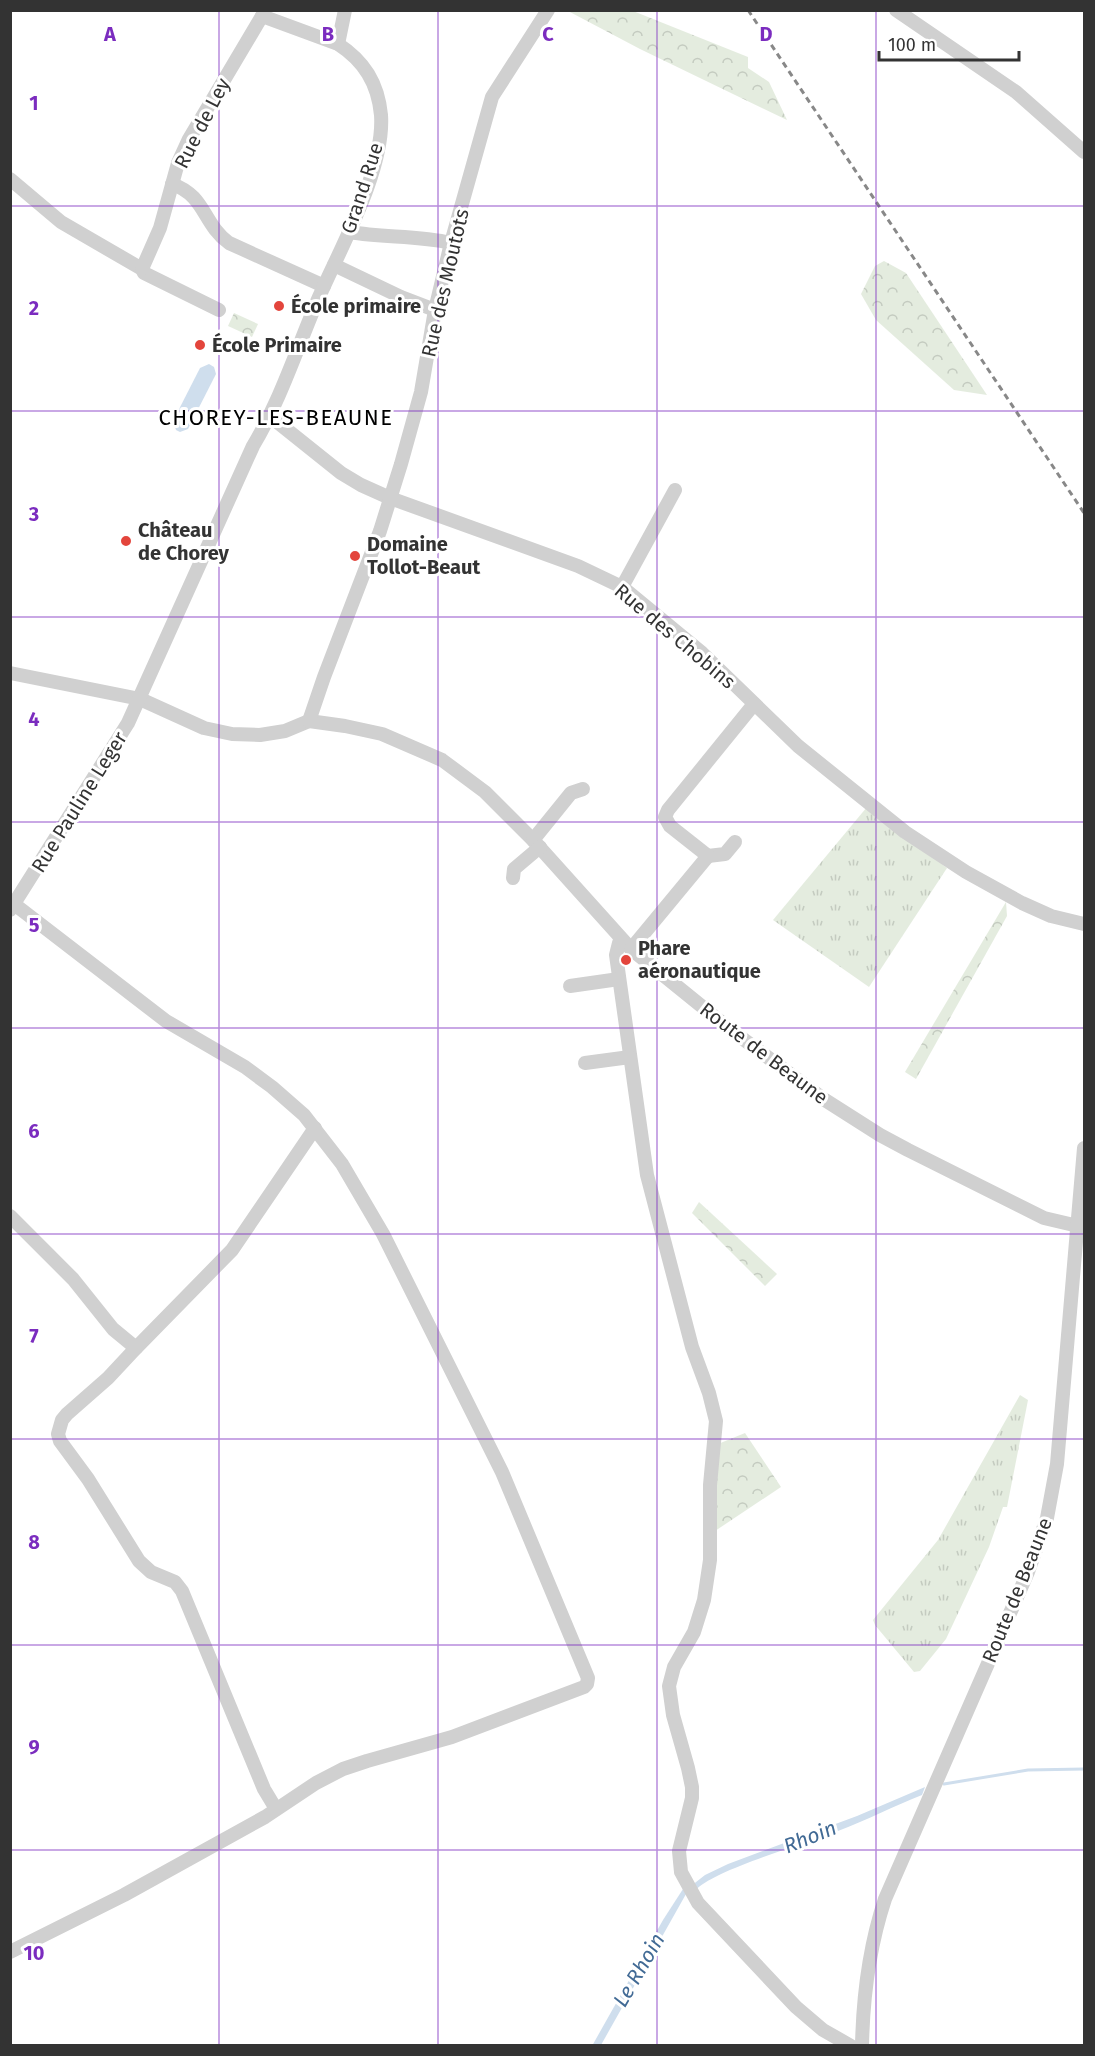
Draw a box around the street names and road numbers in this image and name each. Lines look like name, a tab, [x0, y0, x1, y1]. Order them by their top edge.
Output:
street label: Rue de Ley	[169, 74, 235, 172]
street label: Grand Rue	[336, 140, 388, 236]
street label: Rue des Moutots	[416, 206, 474, 360]
street label: Rue des Chobins	[610, 578, 740, 694]
street label: Rue Pauline Leger	[26, 727, 132, 877]
street label: Route de Beaune	[695, 997, 833, 1109]
street label: Route de Beaune	[977, 1514, 1057, 1666]

